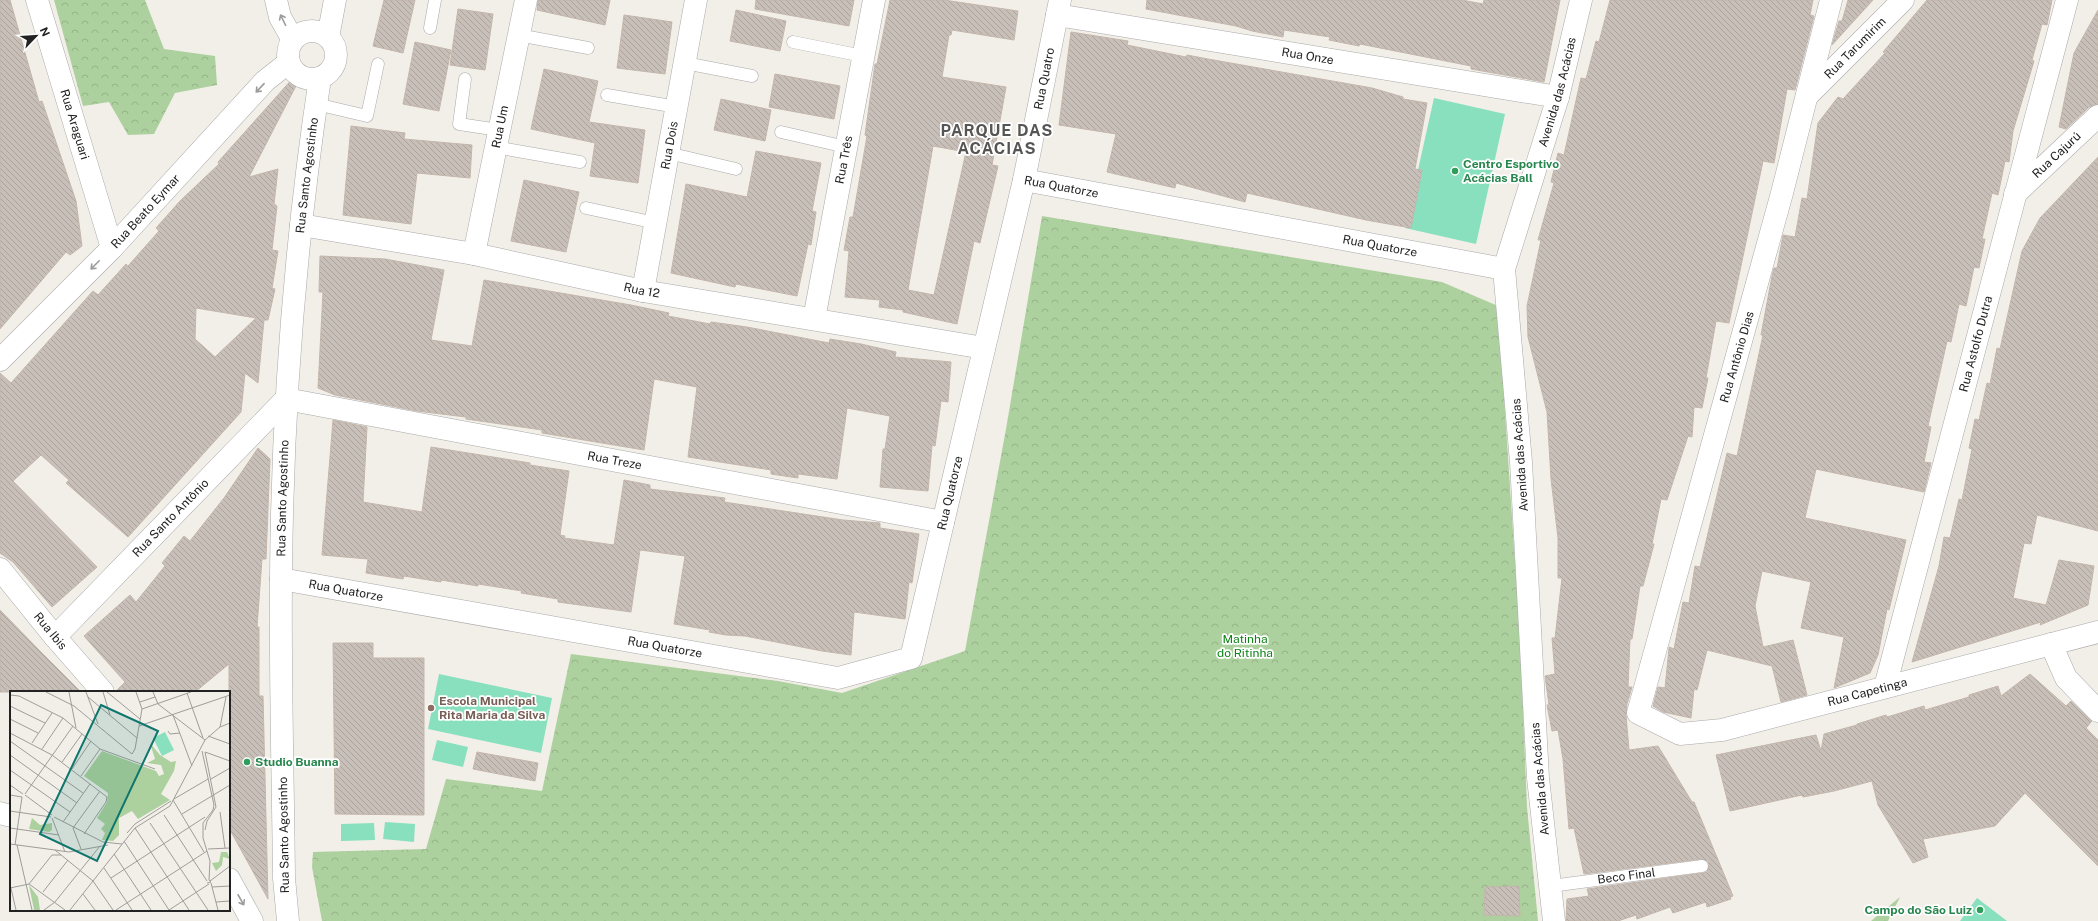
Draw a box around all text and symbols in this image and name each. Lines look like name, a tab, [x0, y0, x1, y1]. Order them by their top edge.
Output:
street label: Rua Tarumirim	[1822, 14, 1889, 81]
one-way arrow	[279, 15, 286, 27]
north arrow	[16, 16, 56, 56]
text: N	[38, 25, 52, 38]
street label: Avenida das Acácias	[1536, 36, 1579, 149]
street label: Rua Onze	[1281, 45, 1335, 67]
street label: Rua Quatro	[1031, 46, 1057, 111]
one-way arrow	[255, 82, 264, 93]
street label: Rua Araguari	[57, 88, 92, 161]
street label: Rua Um	[489, 104, 511, 149]
street label: Rua Santo Agostinho	[293, 116, 321, 234]
street label: Rua Dois	[658, 120, 681, 171]
district label: PARQUE DAS ACÁCIAS	[941, 121, 1053, 158]
street label: Rua Cajurú	[2029, 129, 2084, 181]
street label: Rua Três	[833, 135, 855, 185]
place label: Centro Esportivo Acácias Ball	[1463, 157, 1559, 185]
marker: Centro Esportivo Acácias Ball	[1450, 166, 1460, 176]
street label: Rua Beato Eymar	[108, 171, 183, 251]
street label: Rua Quatorze	[1023, 173, 1100, 201]
street label: Rua Quatorze	[1342, 232, 1419, 260]
one-way arrow	[90, 260, 100, 270]
street label: Rua 12	[622, 280, 661, 301]
street label: Rua Astolfo Dutra	[1956, 294, 1995, 393]
street label: Rua Antônio Dias	[1717, 310, 1757, 404]
street label: Avenida das Acácias	[1509, 398, 1531, 512]
street label: Rua Santo Agostinho	[274, 439, 292, 557]
street label: Rua Treze	[586, 449, 643, 473]
street label: Rua Quatorze	[935, 454, 966, 531]
street label: Rua Santo Antônio	[130, 476, 212, 560]
street label: Rua Quatorze	[308, 577, 385, 604]
street label: Rua Ibis	[31, 610, 70, 653]
park label: Matinha do Ritinha	[1217, 632, 1273, 660]
street label: Rua Quatorze	[627, 634, 704, 661]
street label: Rua Capetinga	[1826, 675, 1909, 709]
inset map	[10, 691, 230, 911]
place label: Escola Municipal Rita Maria da Silva	[439, 694, 545, 722]
marker: Escola Municipal Rita Maria da Silva	[426, 703, 436, 713]
street label: Avenida das Acácias	[1528, 722, 1552, 836]
place label: Studio Buanna	[255, 755, 339, 769]
marker: Studio Buanna	[242, 757, 252, 767]
street label: Rua Santo Agostinho	[276, 776, 292, 893]
street label: Beco Final	[1596, 865, 1657, 887]
one-way arrow	[237, 894, 245, 906]
place label: Campo do São Luiz	[1864, 903, 1972, 917]
marker: Campo do São Luiz	[1975, 905, 1985, 915]

